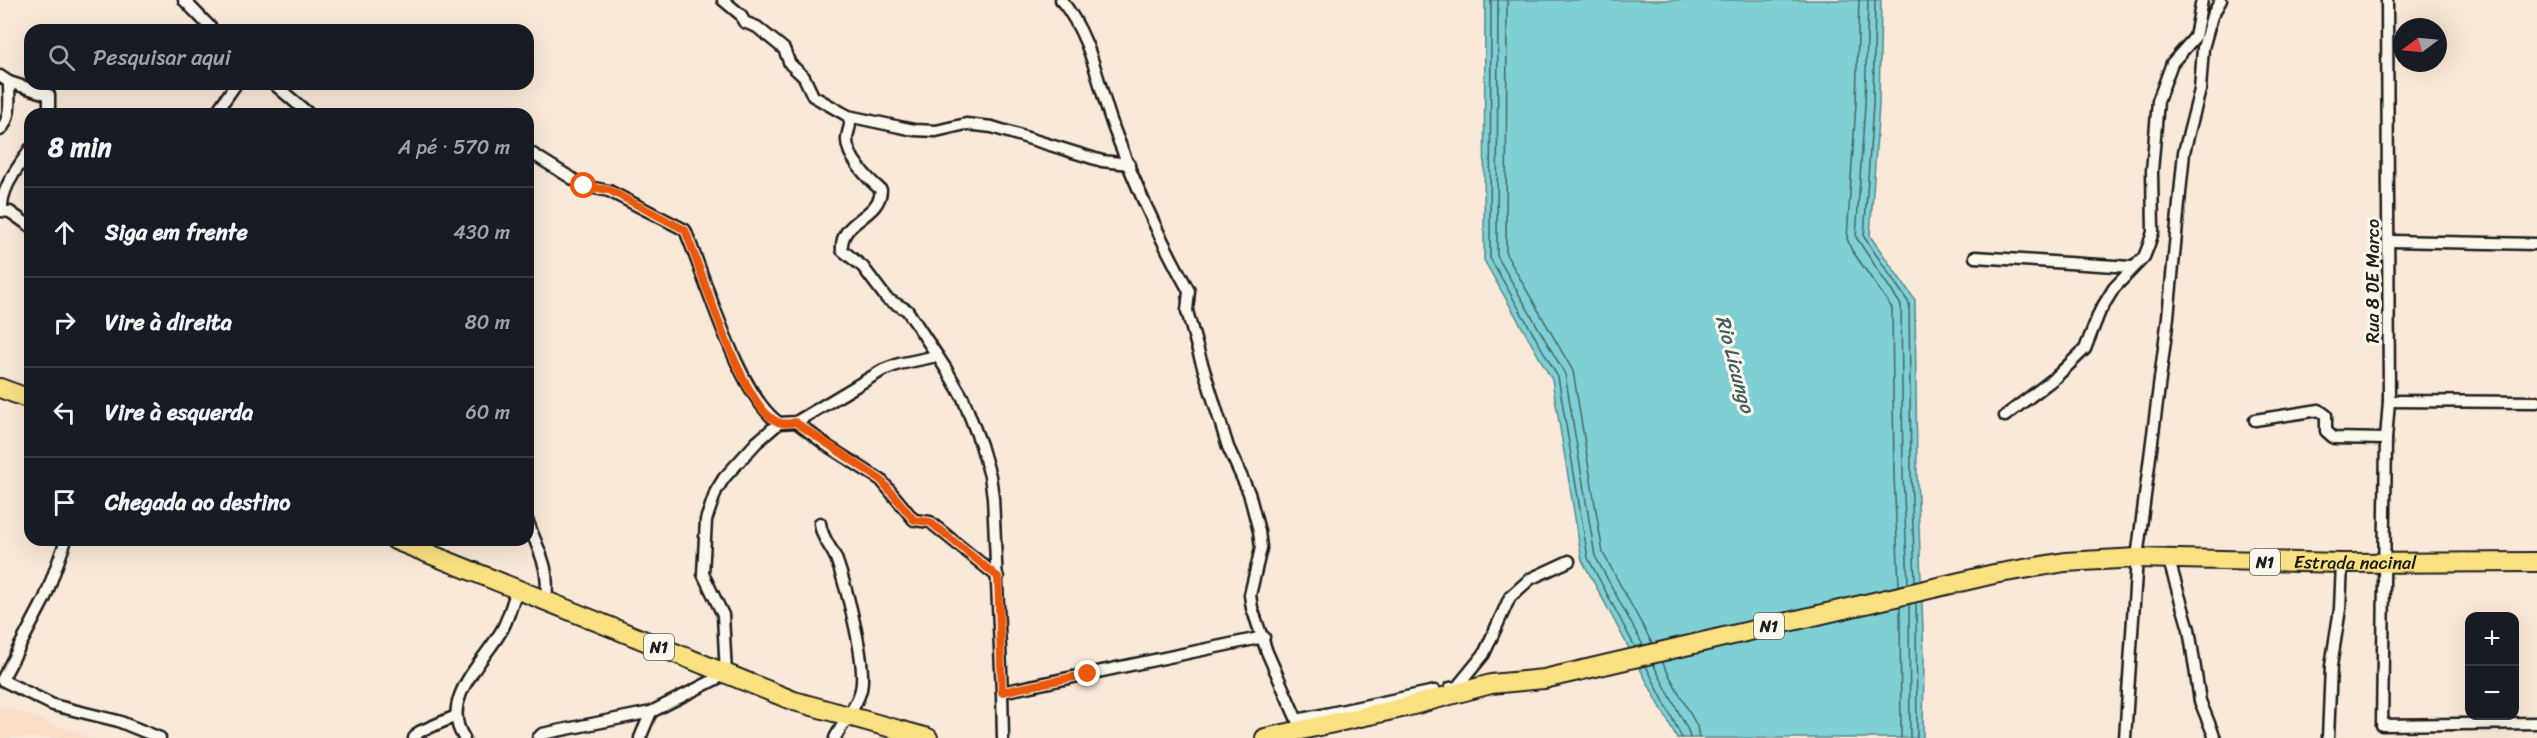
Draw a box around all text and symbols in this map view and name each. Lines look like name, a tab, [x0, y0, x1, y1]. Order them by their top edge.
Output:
north arrow	[2393, 18, 2447, 72]
search box	[24, 24, 534, 90]
text: Pesquisar aqui	[93, 38, 231, 77]
icon: search	[45, 41, 78, 74]
text: 8 min	[48, 124, 112, 170]
text: A pé · 570 m	[398, 130, 510, 165]
route start	[570, 172, 596, 198]
text: Siga em frente	[105, 213, 248, 252]
text: 430 m	[453, 215, 510, 250]
icon: ahead	[48, 216, 81, 249]
street label: Rua 8 DE Marco	[2357, 219, 2389, 343]
text: Vire à direita	[105, 303, 232, 342]
text: 80 m	[465, 305, 510, 340]
icon: right	[48, 306, 81, 339]
water label: Rio Licungo	[1705, 311, 1765, 418]
text: Vire à esquerda	[105, 393, 253, 432]
text: 60 m	[465, 395, 510, 430]
icon: left	[48, 396, 81, 429]
text: Chegada ao destino	[105, 483, 290, 522]
icon: arrive	[48, 486, 81, 519]
street label: Estrada nacinal	[2293, 546, 2417, 579]
road number: N1	[2250, 549, 2280, 575]
map controls	[2465, 612, 2519, 720]
button: +	[2465, 612, 2519, 666]
road number: N1	[1754, 613, 1784, 639]
road number: N1	[644, 634, 674, 660]
route end	[1074, 660, 1100, 686]
button: −	[2465, 666, 2519, 720]

